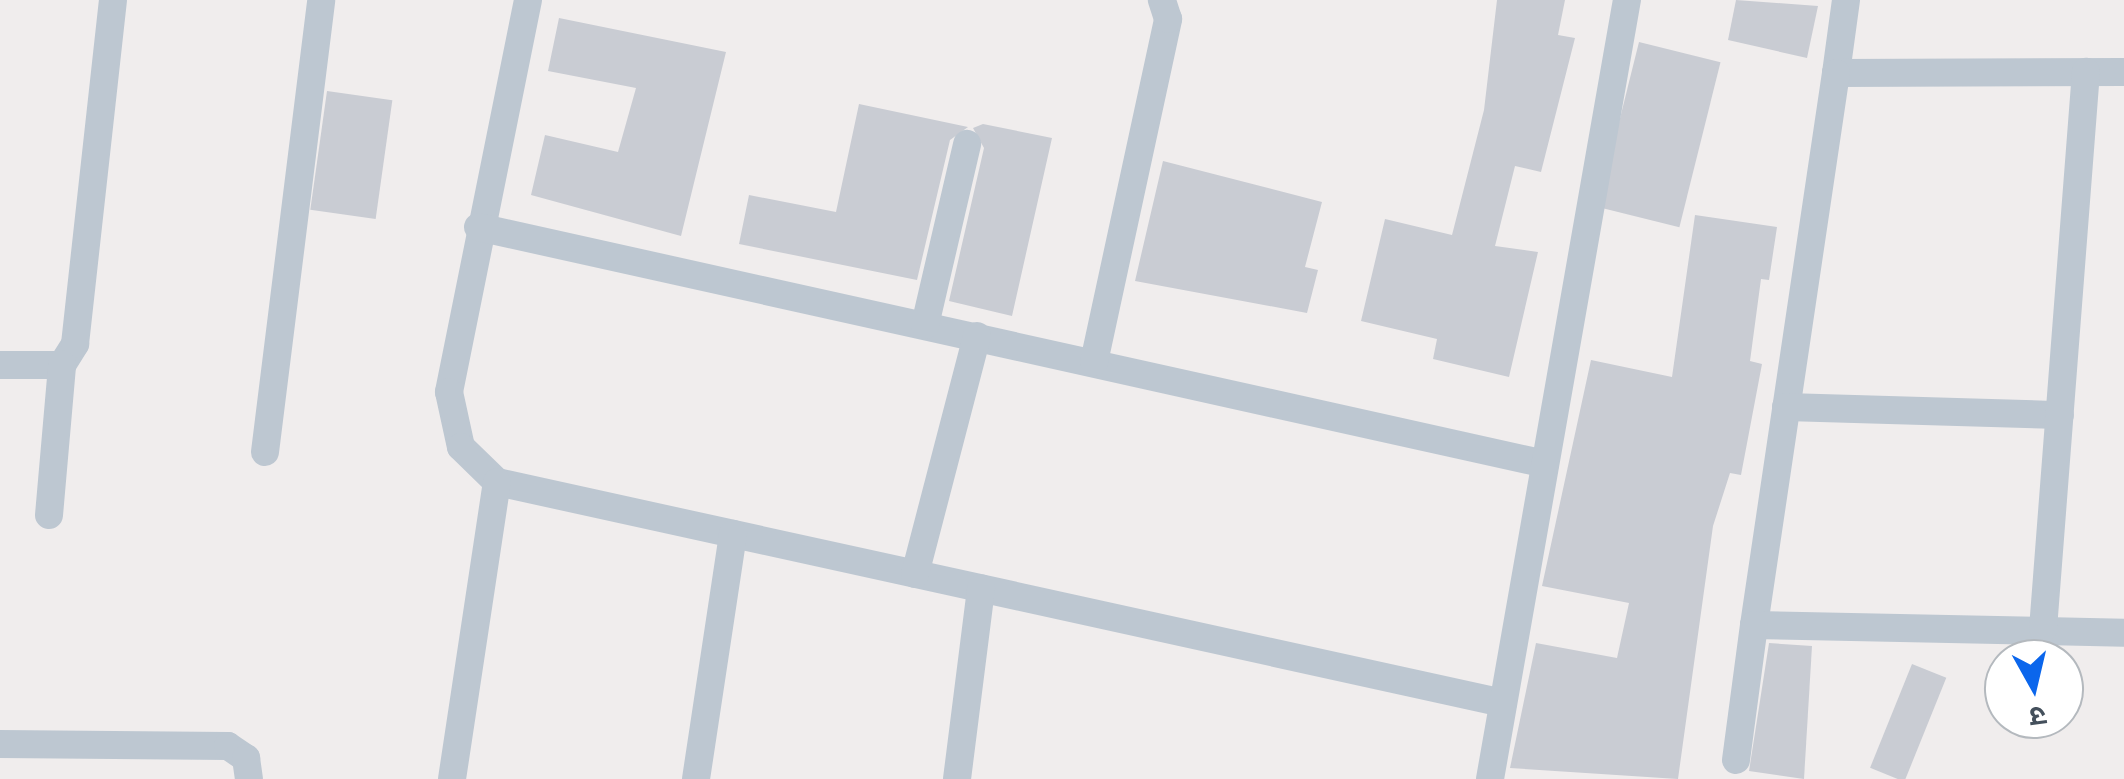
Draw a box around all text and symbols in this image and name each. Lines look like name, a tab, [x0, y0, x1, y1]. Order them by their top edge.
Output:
north arrow	[1984, 639, 2084, 739]
text: उ	[2027, 699, 2048, 735]

